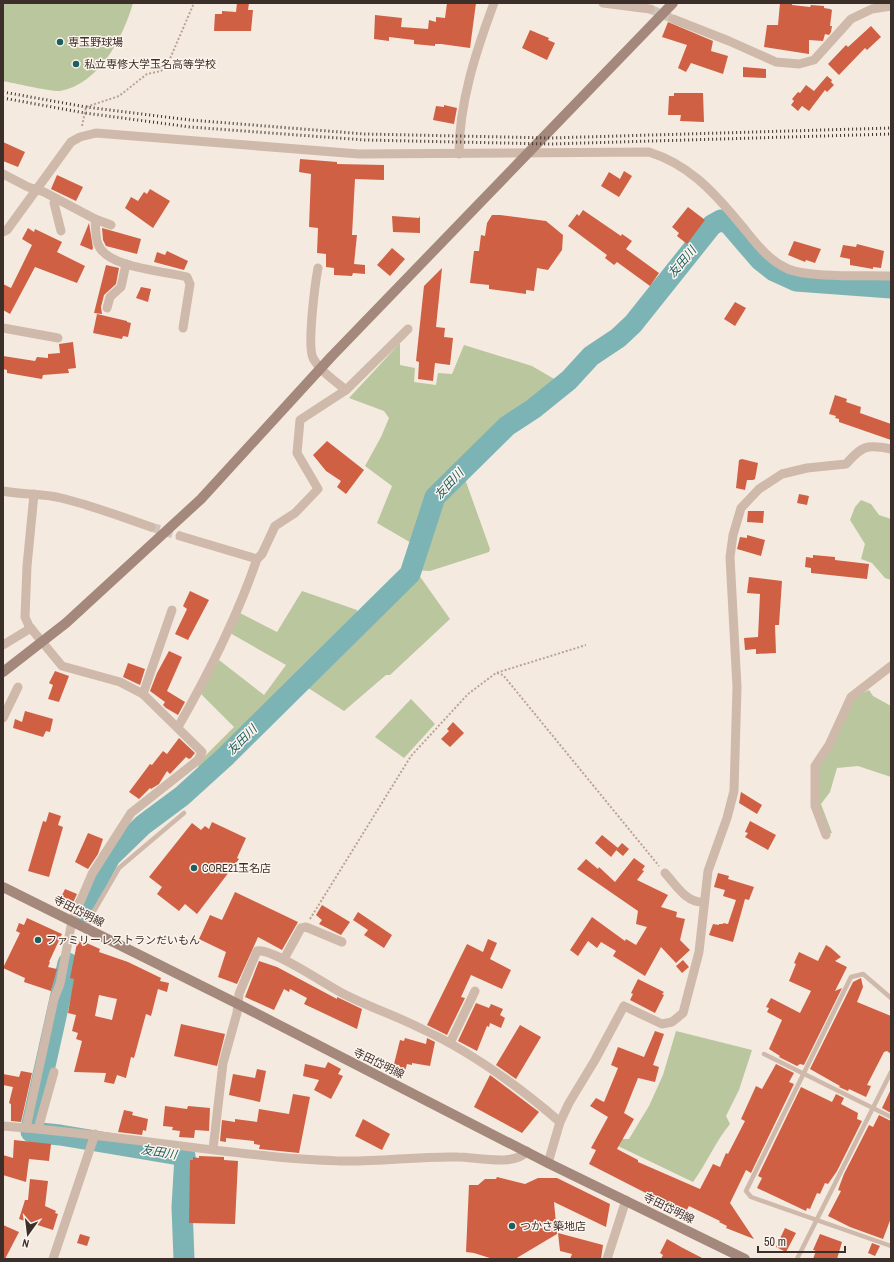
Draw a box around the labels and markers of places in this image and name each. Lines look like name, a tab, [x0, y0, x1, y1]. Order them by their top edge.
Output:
place label: 専玉野球場	[68, 35, 123, 49]
marker: 専玉野球場	[55, 37, 65, 47]
place label: 私立専修大学玉名高等学校	[84, 57, 216, 71]
marker: 私立専修大学玉名高等学校	[71, 59, 81, 69]
place label: CORE21玉名店	[202, 861, 271, 875]
marker: CORE21玉名店	[189, 863, 199, 873]
place label: ファミリーレストランだいもん	[46, 933, 200, 947]
marker: ファミリーレストランだいもん	[33, 935, 43, 945]
place label: つかさ築地店	[520, 1219, 586, 1233]
marker: つかさ築地店	[507, 1221, 517, 1231]

